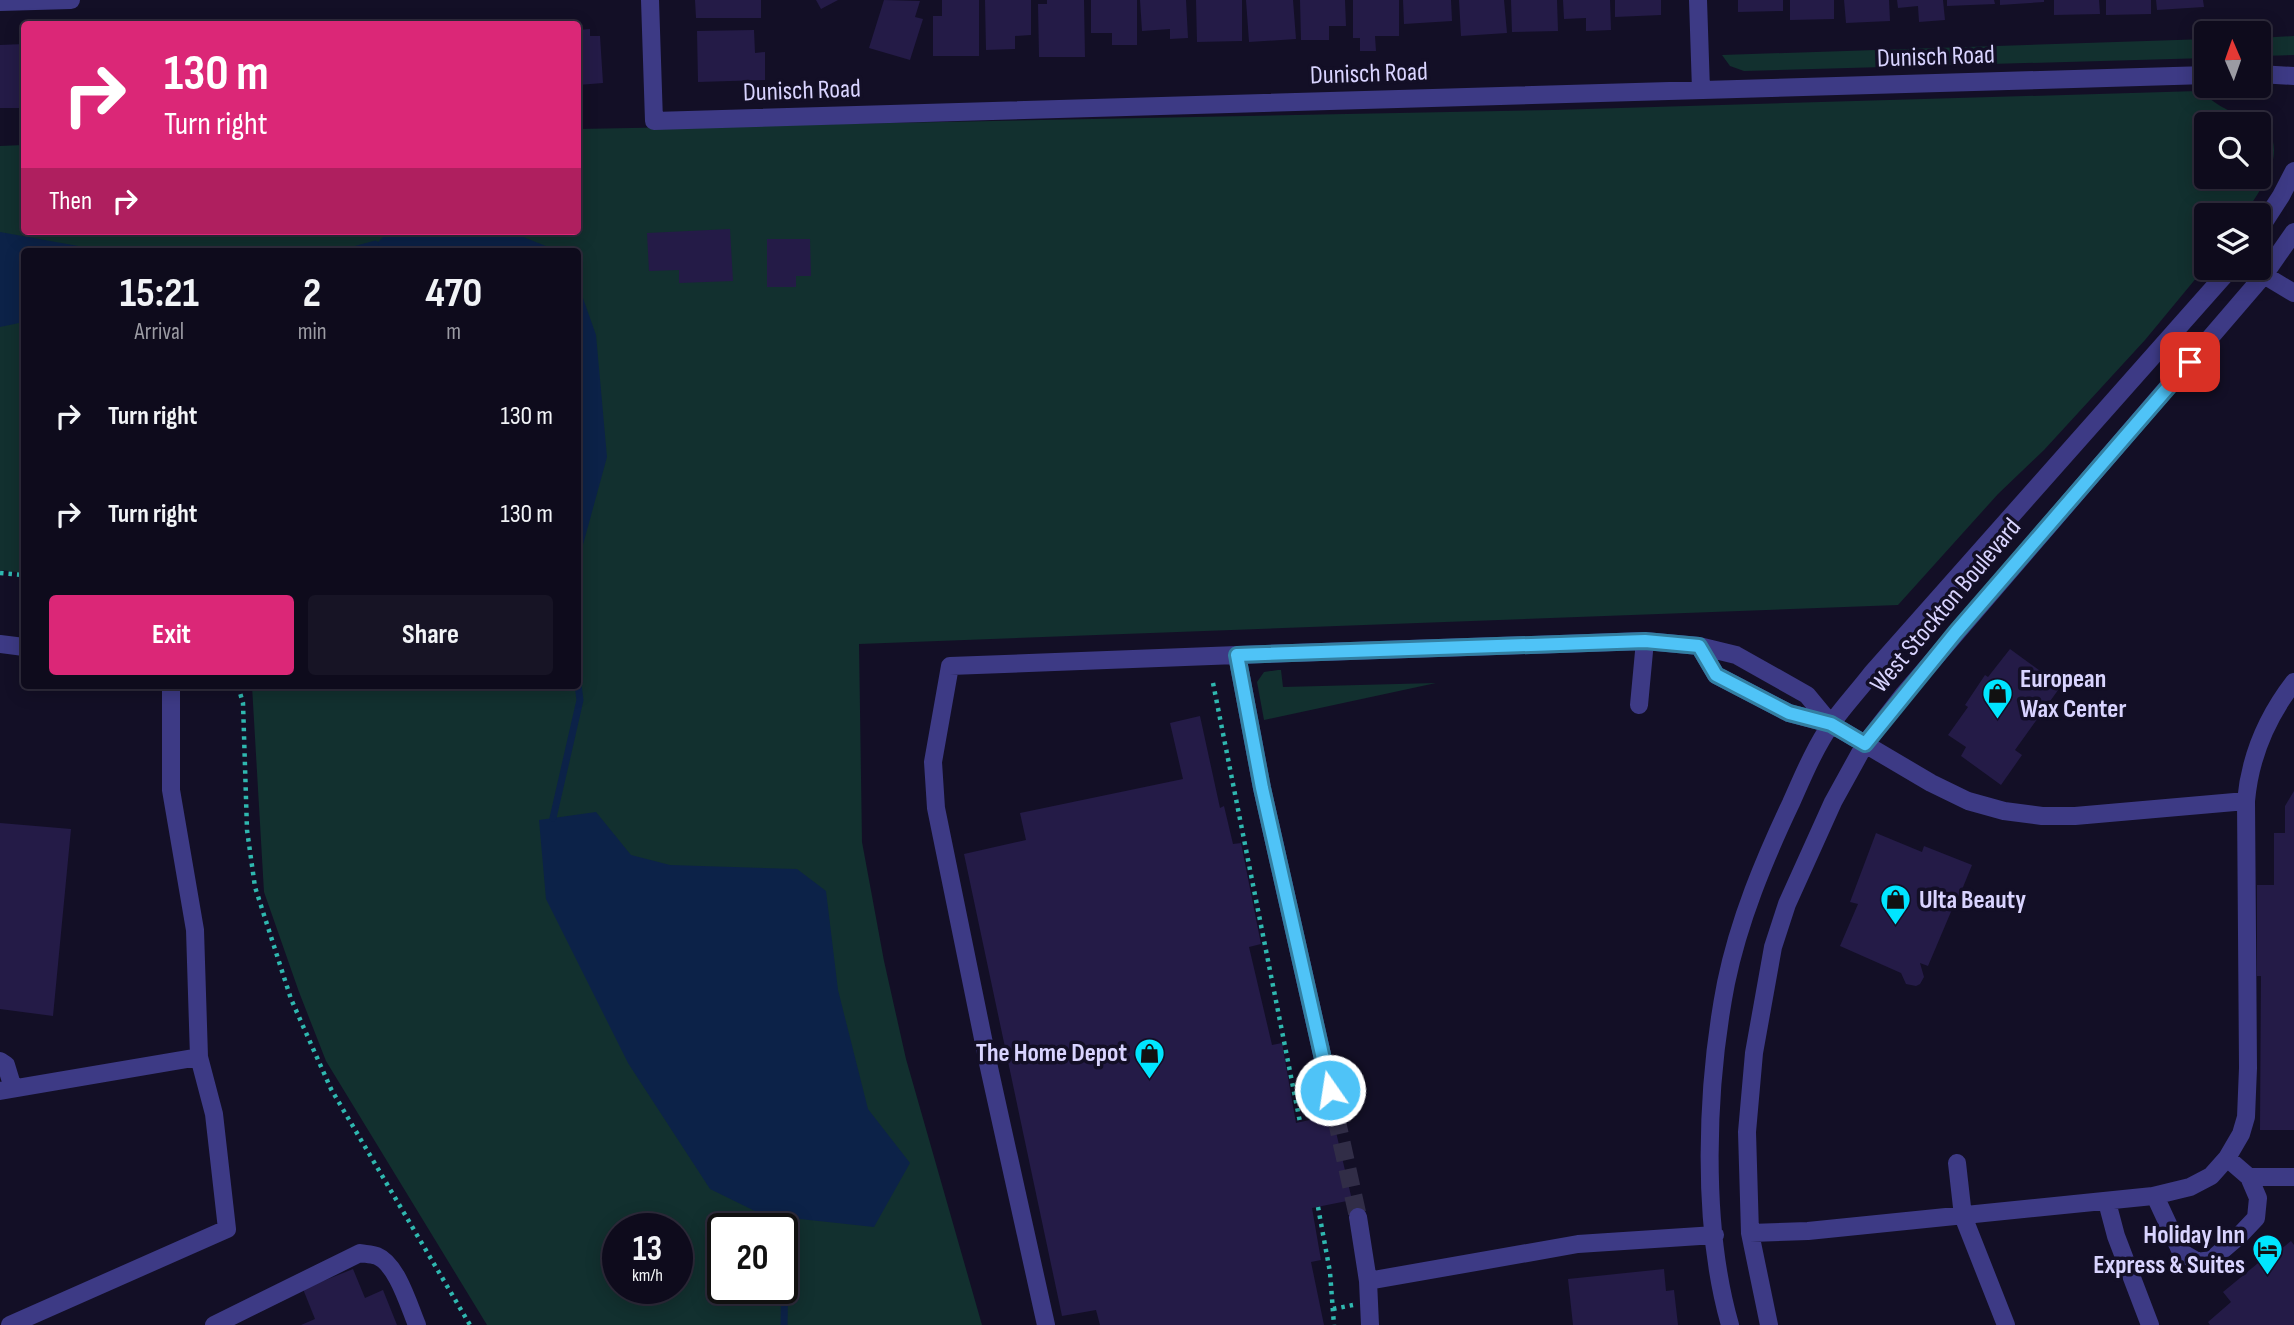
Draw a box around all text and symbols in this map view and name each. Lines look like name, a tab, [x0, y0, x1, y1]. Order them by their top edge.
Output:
north arrow	[2194, 21, 2272, 98]
map controls	[2194, 21, 2271, 280]
street label: Dunisch Road	[1877, 39, 1995, 75]
text: 130 m	[164, 45, 269, 104]
icon: right	[49, 49, 140, 140]
street label: Dunisch Road	[1310, 56, 1428, 92]
street label: Dunisch Road	[743, 73, 861, 109]
text: Turn right	[164, 105, 268, 144]
button: search	[2194, 112, 2271, 189]
icon: right	[106, 182, 144, 220]
text: Then	[49, 186, 92, 217]
button: layers	[2194, 203, 2271, 280]
text: 15:21	[120, 268, 199, 319]
text: 2	[303, 268, 321, 319]
text: 470	[425, 268, 482, 319]
text: Arrival	[135, 318, 184, 346]
text: min	[298, 318, 327, 346]
text: m	[446, 318, 461, 346]
pin	[2160, 332, 2220, 392]
icon: arrive	[2171, 343, 2209, 381]
icon: right	[49, 397, 87, 435]
text: Turn right	[108, 401, 197, 432]
text: 130 m	[501, 401, 553, 432]
icon: right	[49, 495, 87, 533]
text: Turn right	[108, 499, 197, 530]
text: 130 m	[501, 499, 553, 530]
street label: West Stockton Boulevard	[1864, 513, 2028, 699]
button: Exit	[49, 595, 294, 675]
button: Share	[308, 595, 553, 675]
place label: European Wax Center	[2020, 664, 2126, 725]
shop icon: European Wax Center	[1980, 677, 2014, 721]
shop icon: Ulta Beauty	[1879, 883, 1913, 927]
place label: Ulta Beauty	[1919, 885, 2026, 916]
shop icon: The Home Depot	[1133, 1036, 1167, 1080]
place label: The Home Depot	[976, 1038, 1127, 1069]
position arrow	[1293, 1053, 1367, 1127]
speed limit sign: 20	[707, 1213, 798, 1304]
place label: Holiday Inn Express & Suites	[2093, 1220, 2245, 1281]
text: 13	[633, 1228, 662, 1271]
hotel icon: Holiday Inn Express & Suites	[2251, 1233, 2285, 1277]
text: km/h	[632, 1265, 663, 1286]

